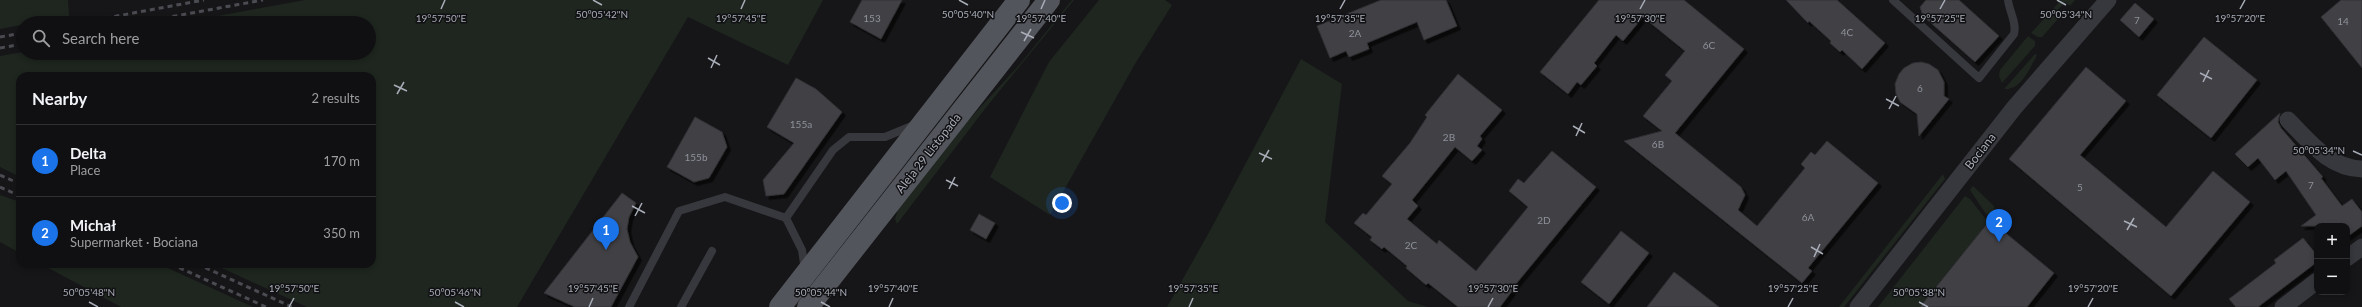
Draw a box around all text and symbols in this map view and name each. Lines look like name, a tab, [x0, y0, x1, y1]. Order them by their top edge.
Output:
text: 50°05'42"N	[576, 8, 628, 20]
text: 50°05'40"N	[942, 8, 994, 20]
text: 50°05'34"N	[2040, 8, 2092, 20]
text: 19°57'50"E	[416, 12, 466, 24]
text: 19°57'45"E	[716, 12, 766, 24]
house number: 153	[863, 12, 881, 24]
text: 19°57'40"E	[1016, 12, 1066, 24]
text: 19°57'35"E	[1315, 12, 1365, 24]
text: 19°57'30"E	[1615, 12, 1665, 24]
text: 19°57'25"E	[1915, 12, 1965, 24]
text: 19°57'20"E	[2215, 12, 2265, 24]
house number: 7	[2134, 14, 2140, 26]
house number: 14	[2337, 15, 2349, 27]
search box	[16, 16, 376, 60]
house number: 4C	[1841, 26, 1854, 38]
icon: search	[30, 27, 52, 49]
house number: 2A	[1349, 27, 1362, 39]
text: Search here	[62, 29, 139, 47]
house number: 6C	[1703, 39, 1716, 51]
house number: 6	[1917, 82, 1923, 94]
text: Nearby	[32, 88, 87, 109]
text: 2 results	[312, 90, 360, 106]
street label: Aleja 29 Listopada	[892, 110, 964, 196]
house number: 155a	[790, 118, 812, 130]
street label: Bociana	[1961, 130, 1999, 172]
house number: 2B	[1443, 131, 1455, 143]
house number: 6B	[1652, 138, 1664, 150]
text: Delta	[70, 144, 106, 162]
text: 50°05'34"N	[2293, 144, 2345, 156]
house number: 155b	[684, 151, 708, 163]
text: 1	[41, 153, 49, 169]
text: 170 m	[323, 153, 360, 169]
text: Place	[70, 162, 100, 178]
house number: 7	[2308, 179, 2314, 191]
house number: 5	[2077, 181, 2083, 193]
your location	[1052, 193, 1072, 213]
pin: 2	[1986, 209, 2012, 242]
house number: 6A	[1802, 211, 1815, 223]
house number: 2D	[1537, 214, 1551, 226]
text: Michał	[70, 216, 116, 234]
pin: 1	[593, 217, 619, 250]
map controls	[2314, 223, 2350, 295]
button: +	[2314, 223, 2350, 259]
text: 2	[41, 225, 49, 241]
text: 350 m	[323, 225, 360, 241]
text: Supermarket · Bociana	[70, 234, 198, 250]
house number: 2C	[1405, 239, 1418, 251]
button: −	[2314, 259, 2350, 295]
text: 19°57'50"E	[269, 282, 319, 294]
text: 19°57'45"E	[568, 282, 618, 294]
text: 19°57'40"E	[868, 282, 918, 294]
text: 19°57'35"E	[1168, 282, 1218, 294]
text: 19°57'30"E	[1468, 282, 1518, 294]
text: 19°57'25"E	[1768, 282, 1818, 294]
text: 19°57'20"E	[2068, 282, 2118, 294]
text: 50°05'48"N	[63, 286, 115, 298]
text: 50°05'46"N	[429, 286, 481, 298]
text: 50°05'44"N	[795, 286, 847, 298]
text: 50°05'38"N	[1893, 286, 1945, 298]

